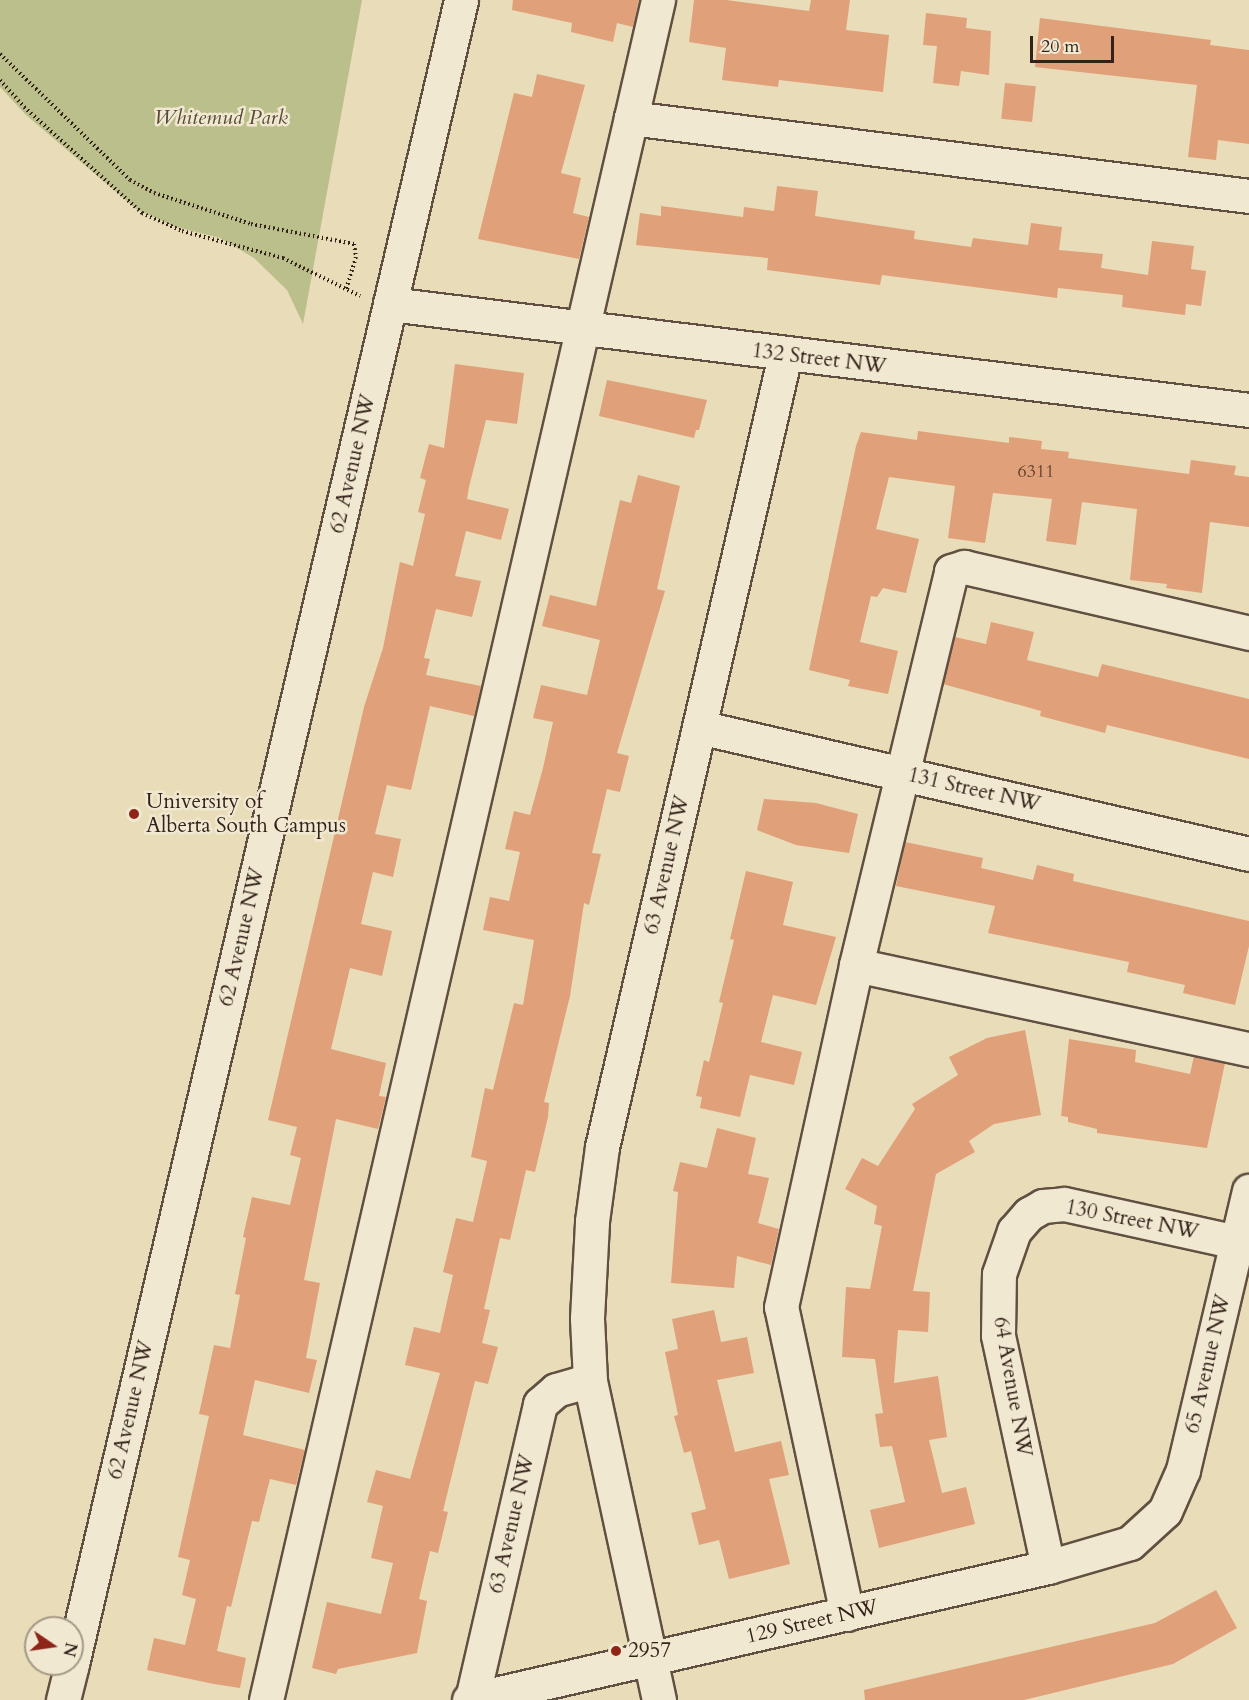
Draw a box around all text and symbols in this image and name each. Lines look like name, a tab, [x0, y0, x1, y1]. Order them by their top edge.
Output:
scale bar	[1033, 24, 1117, 62]
text: 20 m	[1041, 34, 1080, 59]
park label: Whitemud Park	[154, 105, 288, 131]
street label: 132 Street NW	[750, 338, 888, 380]
street label: 62 Avenue NW	[325, 392, 381, 536]
house number: 6311	[1018, 461, 1054, 483]
street label: 131 Street NW	[905, 763, 1043, 817]
place label: University of Alberta South Campus	[146, 789, 346, 839]
street label: 63 Avenue NW	[639, 793, 695, 937]
marker: University of Alberta South Campus	[127, 807, 141, 821]
street label: 62 Avenue NW	[214, 865, 270, 1009]
street label: 130 Street NW	[1063, 1195, 1201, 1245]
street label: 65 Avenue NW	[1180, 1292, 1236, 1436]
street label: 64 Avenue NW	[987, 1315, 1037, 1459]
street label: 62 Avenue NW	[103, 1338, 159, 1482]
street label: 63 Avenue NW	[484, 1452, 540, 1596]
street label: 129 Street NW	[743, 1595, 881, 1649]
north arrow	[24, 1616, 84, 1676]
place label: 2957	[628, 1638, 671, 1664]
text: N	[57, 1640, 82, 1659]
marker: 2957	[609, 1644, 623, 1658]

